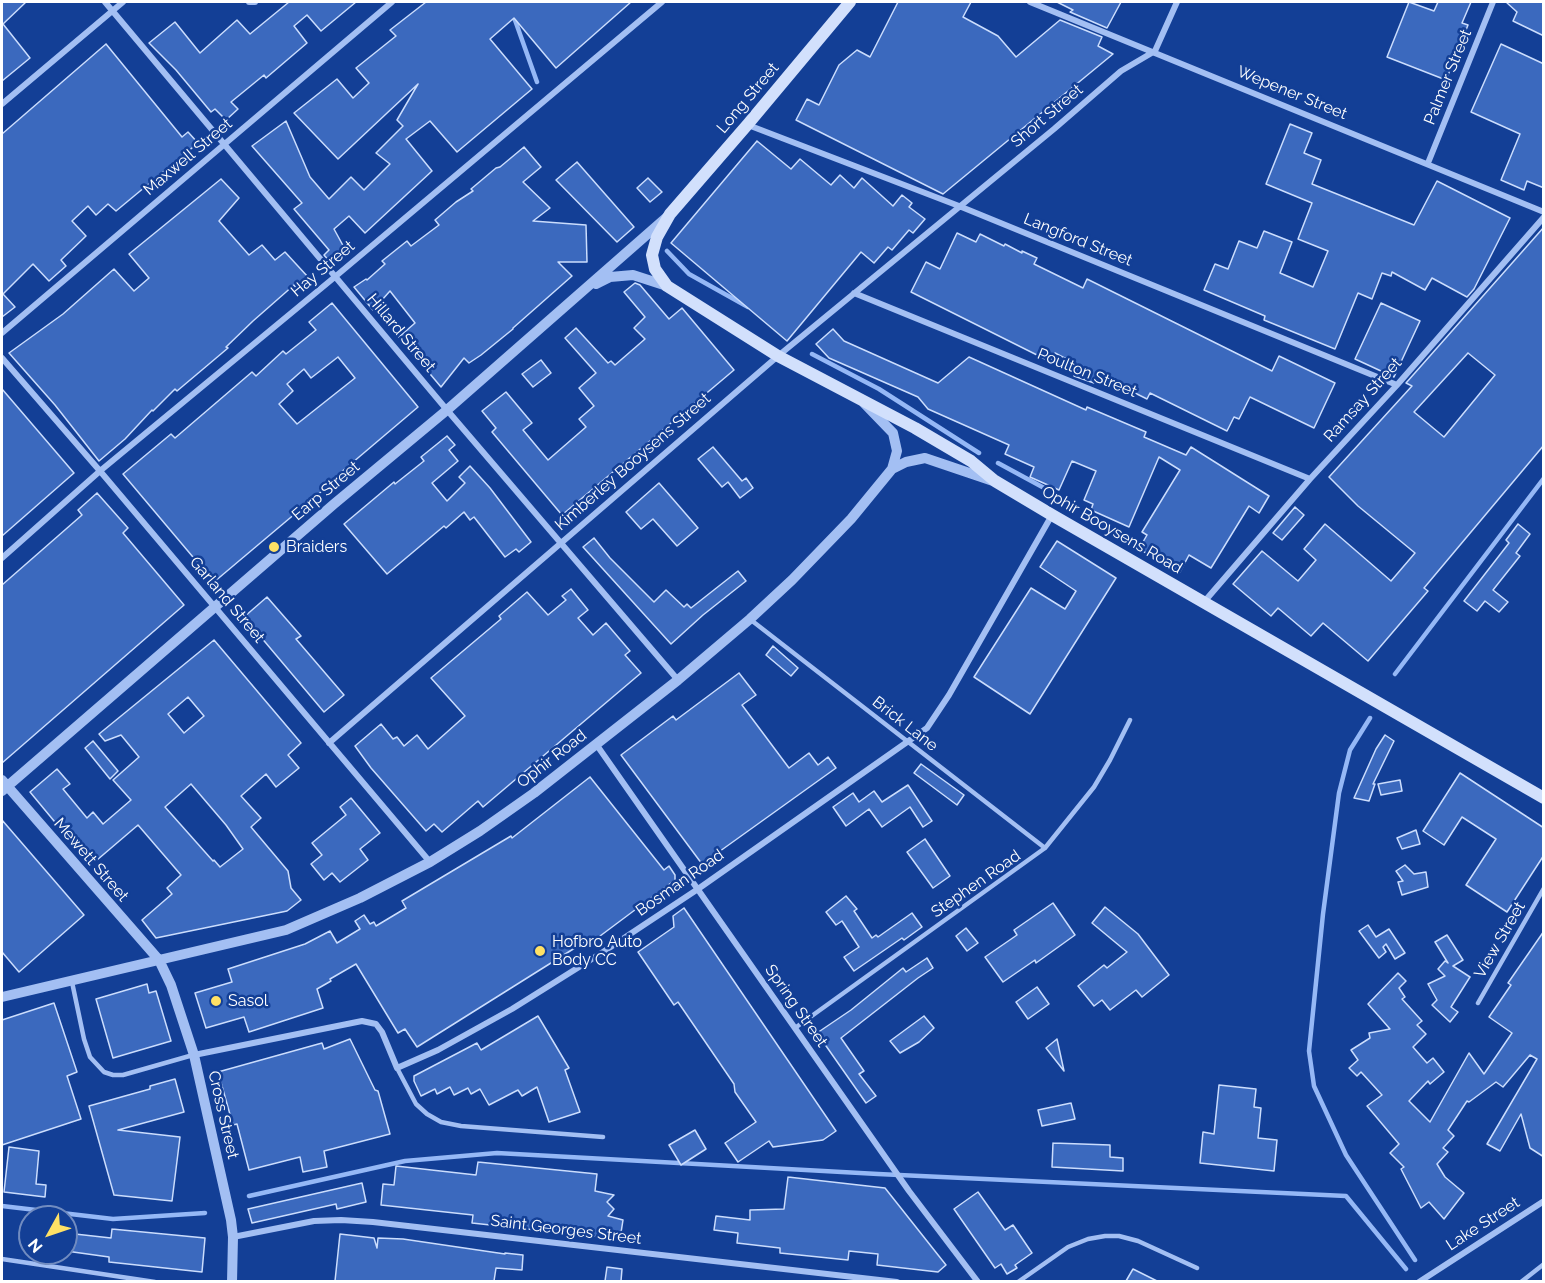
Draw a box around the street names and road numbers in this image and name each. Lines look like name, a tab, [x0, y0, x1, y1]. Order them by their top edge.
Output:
street label: Palmer Street	[1420, 27, 1476, 127]
street label: Long Street	[713, 59, 783, 137]
street label: Wepener Street	[1234, 62, 1350, 124]
street label: Short Street	[1007, 80, 1087, 152]
street label: Maxwell Street	[140, 114, 236, 200]
street label: Langford Street	[1021, 209, 1135, 271]
street label: Hay Street	[287, 237, 359, 301]
street label: Hillard Street	[363, 290, 439, 376]
street label: Poulton Street	[1034, 344, 1140, 402]
street label: Ramsay Street	[1320, 354, 1406, 446]
street label: Kimberley Booysens Street	[551, 389, 715, 535]
street label: Earp Street	[288, 457, 364, 525]
street label: Ophir Booysens Road	[1038, 482, 1186, 578]
street label: Garland Street	[185, 553, 269, 647]
street label: Brick Lane	[868, 692, 942, 756]
street label: Ophir Road	[513, 726, 591, 792]
street label: Mewett Street	[50, 814, 132, 906]
street label: Bosman Road	[632, 846, 728, 920]
street label: Stephen Road	[928, 846, 1024, 922]
street label: View Street	[1470, 898, 1530, 982]
street label: Spring Street	[761, 961, 831, 1051]
street label: Cross Street	[204, 1069, 242, 1161]
street label: Lake Street	[1443, 1193, 1523, 1255]
street label: Saint Georges Street	[489, 1211, 643, 1249]

